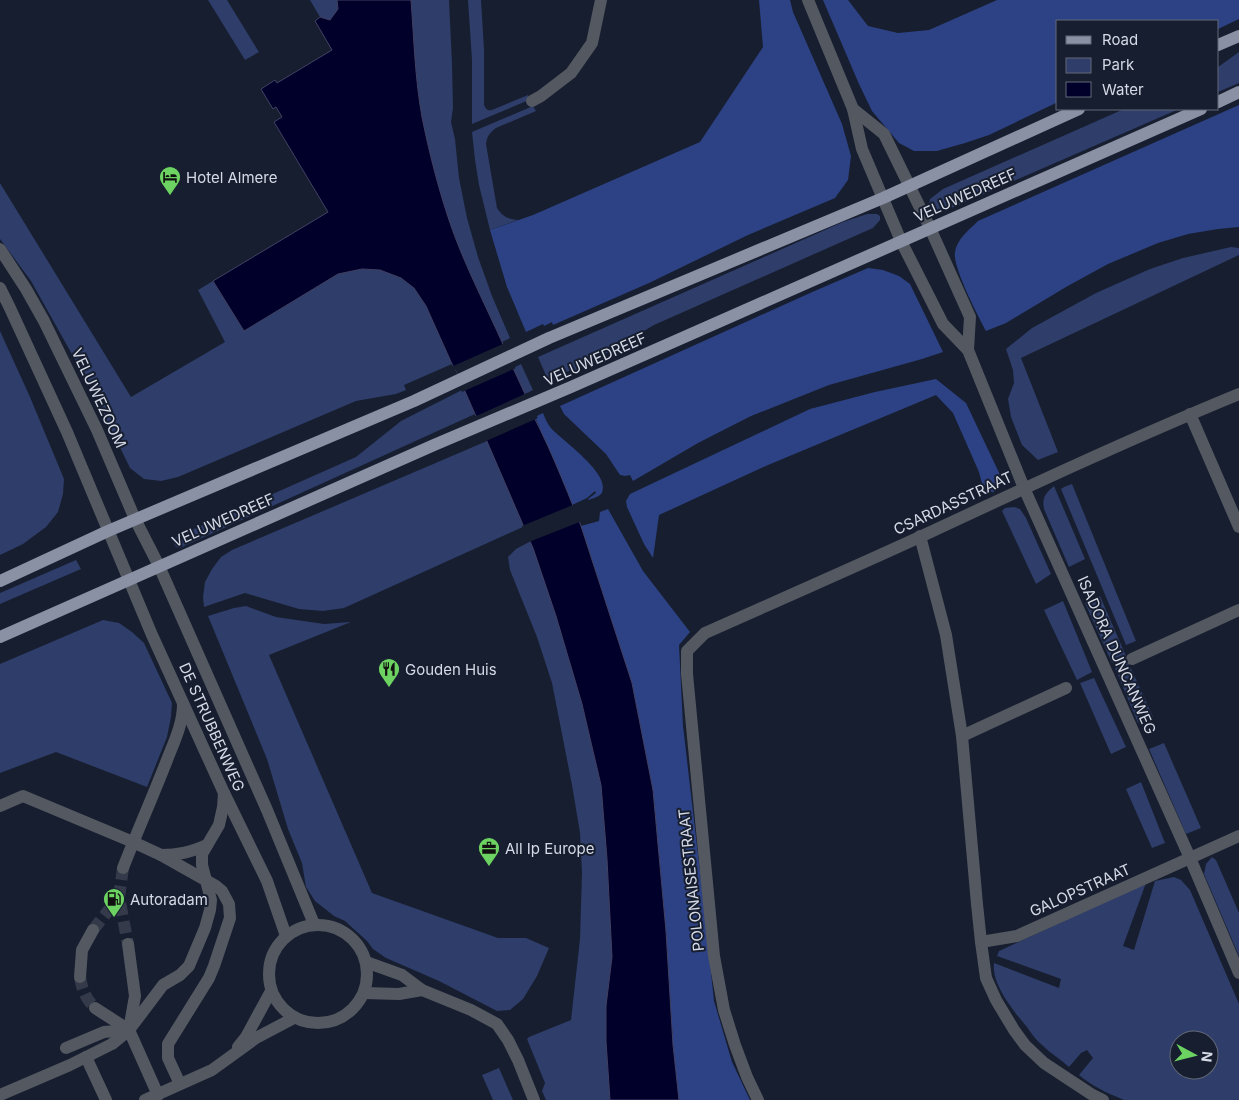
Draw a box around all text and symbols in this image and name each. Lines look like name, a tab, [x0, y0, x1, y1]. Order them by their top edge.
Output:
legend	[1056, 20, 1219, 110]
text: Road	[1102, 30, 1138, 49]
text: Park	[1102, 55, 1135, 74]
text: Water	[1102, 80, 1144, 99]
street label: VELUWEDREEF	[911, 164, 1019, 226]
hotel icon: Hotel Almere	[158, 165, 182, 196]
place label: Hotel Almere	[186, 168, 278, 187]
street label: VELUWEDREEF	[541, 328, 649, 390]
street label: VELUWEZOOM	[68, 345, 130, 451]
street label: CSARDASSTRAAT	[890, 467, 1016, 539]
street label: VELUWEDREEF	[169, 489, 277, 551]
street label: ISADORA DUNCANWEG	[1074, 573, 1160, 737]
restaurant icon: Gouden Huis	[377, 657, 401, 688]
street label: DE STRUBBENWEG	[175, 660, 249, 794]
place label: Gouden Huis	[405, 660, 497, 679]
street label: POLONAISESTRAAT	[674, 808, 708, 952]
office icon: All Ip Europe	[477, 836, 501, 867]
place label: All Ip Europe	[505, 839, 594, 858]
street label: GALOPSTRAAT	[1027, 859, 1133, 921]
fuel station icon: Autoradam	[102, 887, 126, 918]
place label: Autoradam	[130, 890, 208, 909]
north arrow	[1169, 1030, 1219, 1080]
text: N	[1198, 1050, 1216, 1063]

